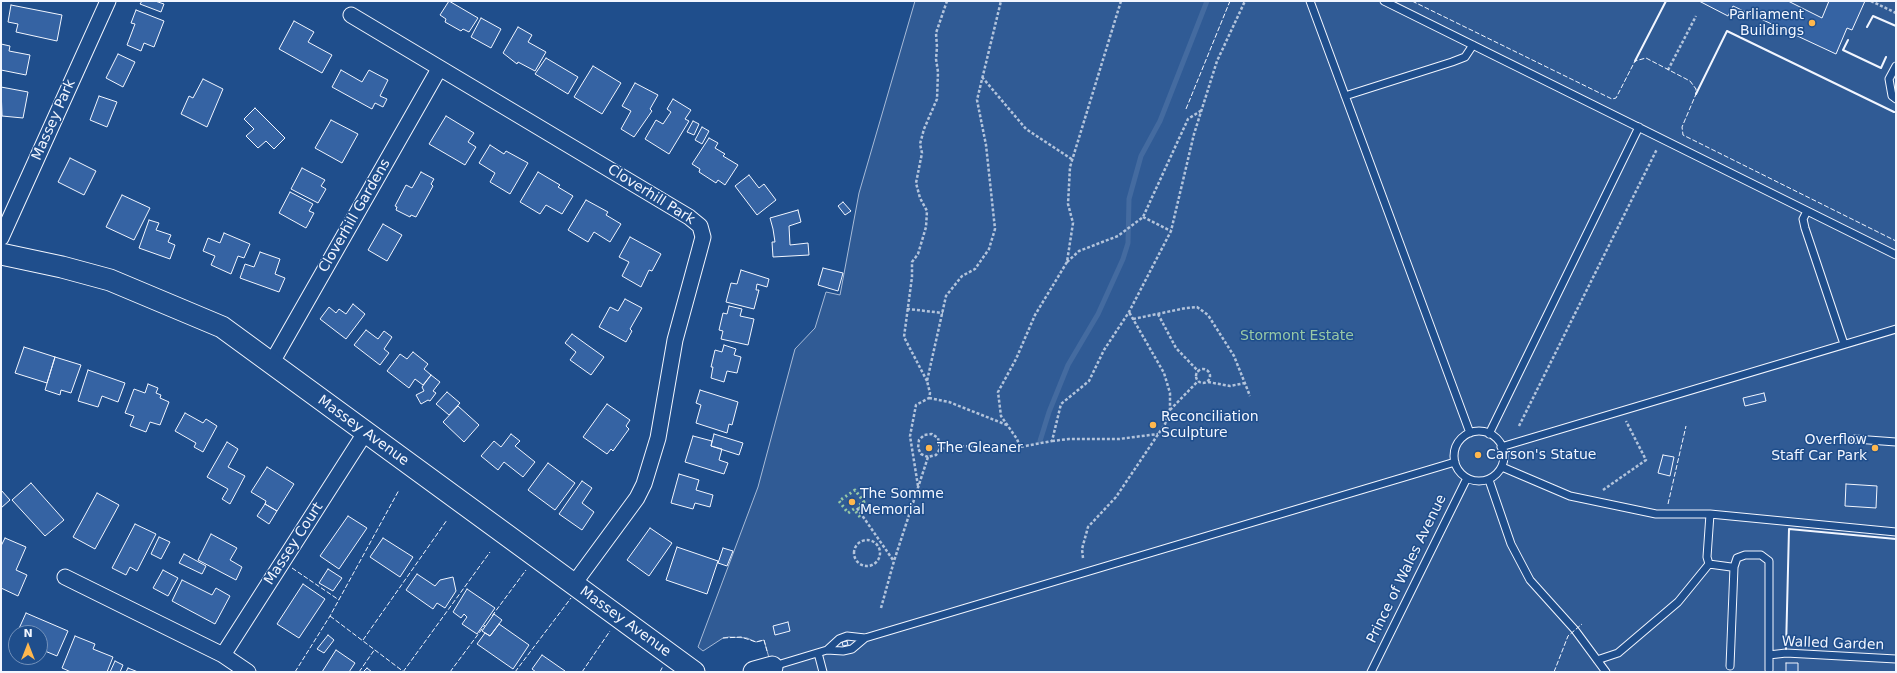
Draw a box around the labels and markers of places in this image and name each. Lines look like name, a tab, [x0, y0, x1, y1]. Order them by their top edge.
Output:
place label: Parliament Buildings	[1729, 7, 1804, 40]
marker: Parliament Buildings	[1807, 18, 1817, 28]
place label: Reconciliation Sculpture	[1161, 409, 1259, 442]
marker: Reconciliation Sculpture	[1148, 420, 1158, 430]
place label: Overflow Staff Car Park	[1771, 432, 1867, 464]
place label: The Gleaner	[937, 440, 1023, 456]
marker: The Gleaner	[924, 443, 934, 453]
marker: Overflow Staff Car Park	[1870, 443, 1880, 453]
place label: Carson's Statue	[1486, 447, 1596, 463]
marker: Carson's Statue	[1473, 450, 1483, 460]
place label: The Somme Memorial	[860, 486, 944, 518]
marker: The Somme Memorial	[847, 497, 857, 507]

